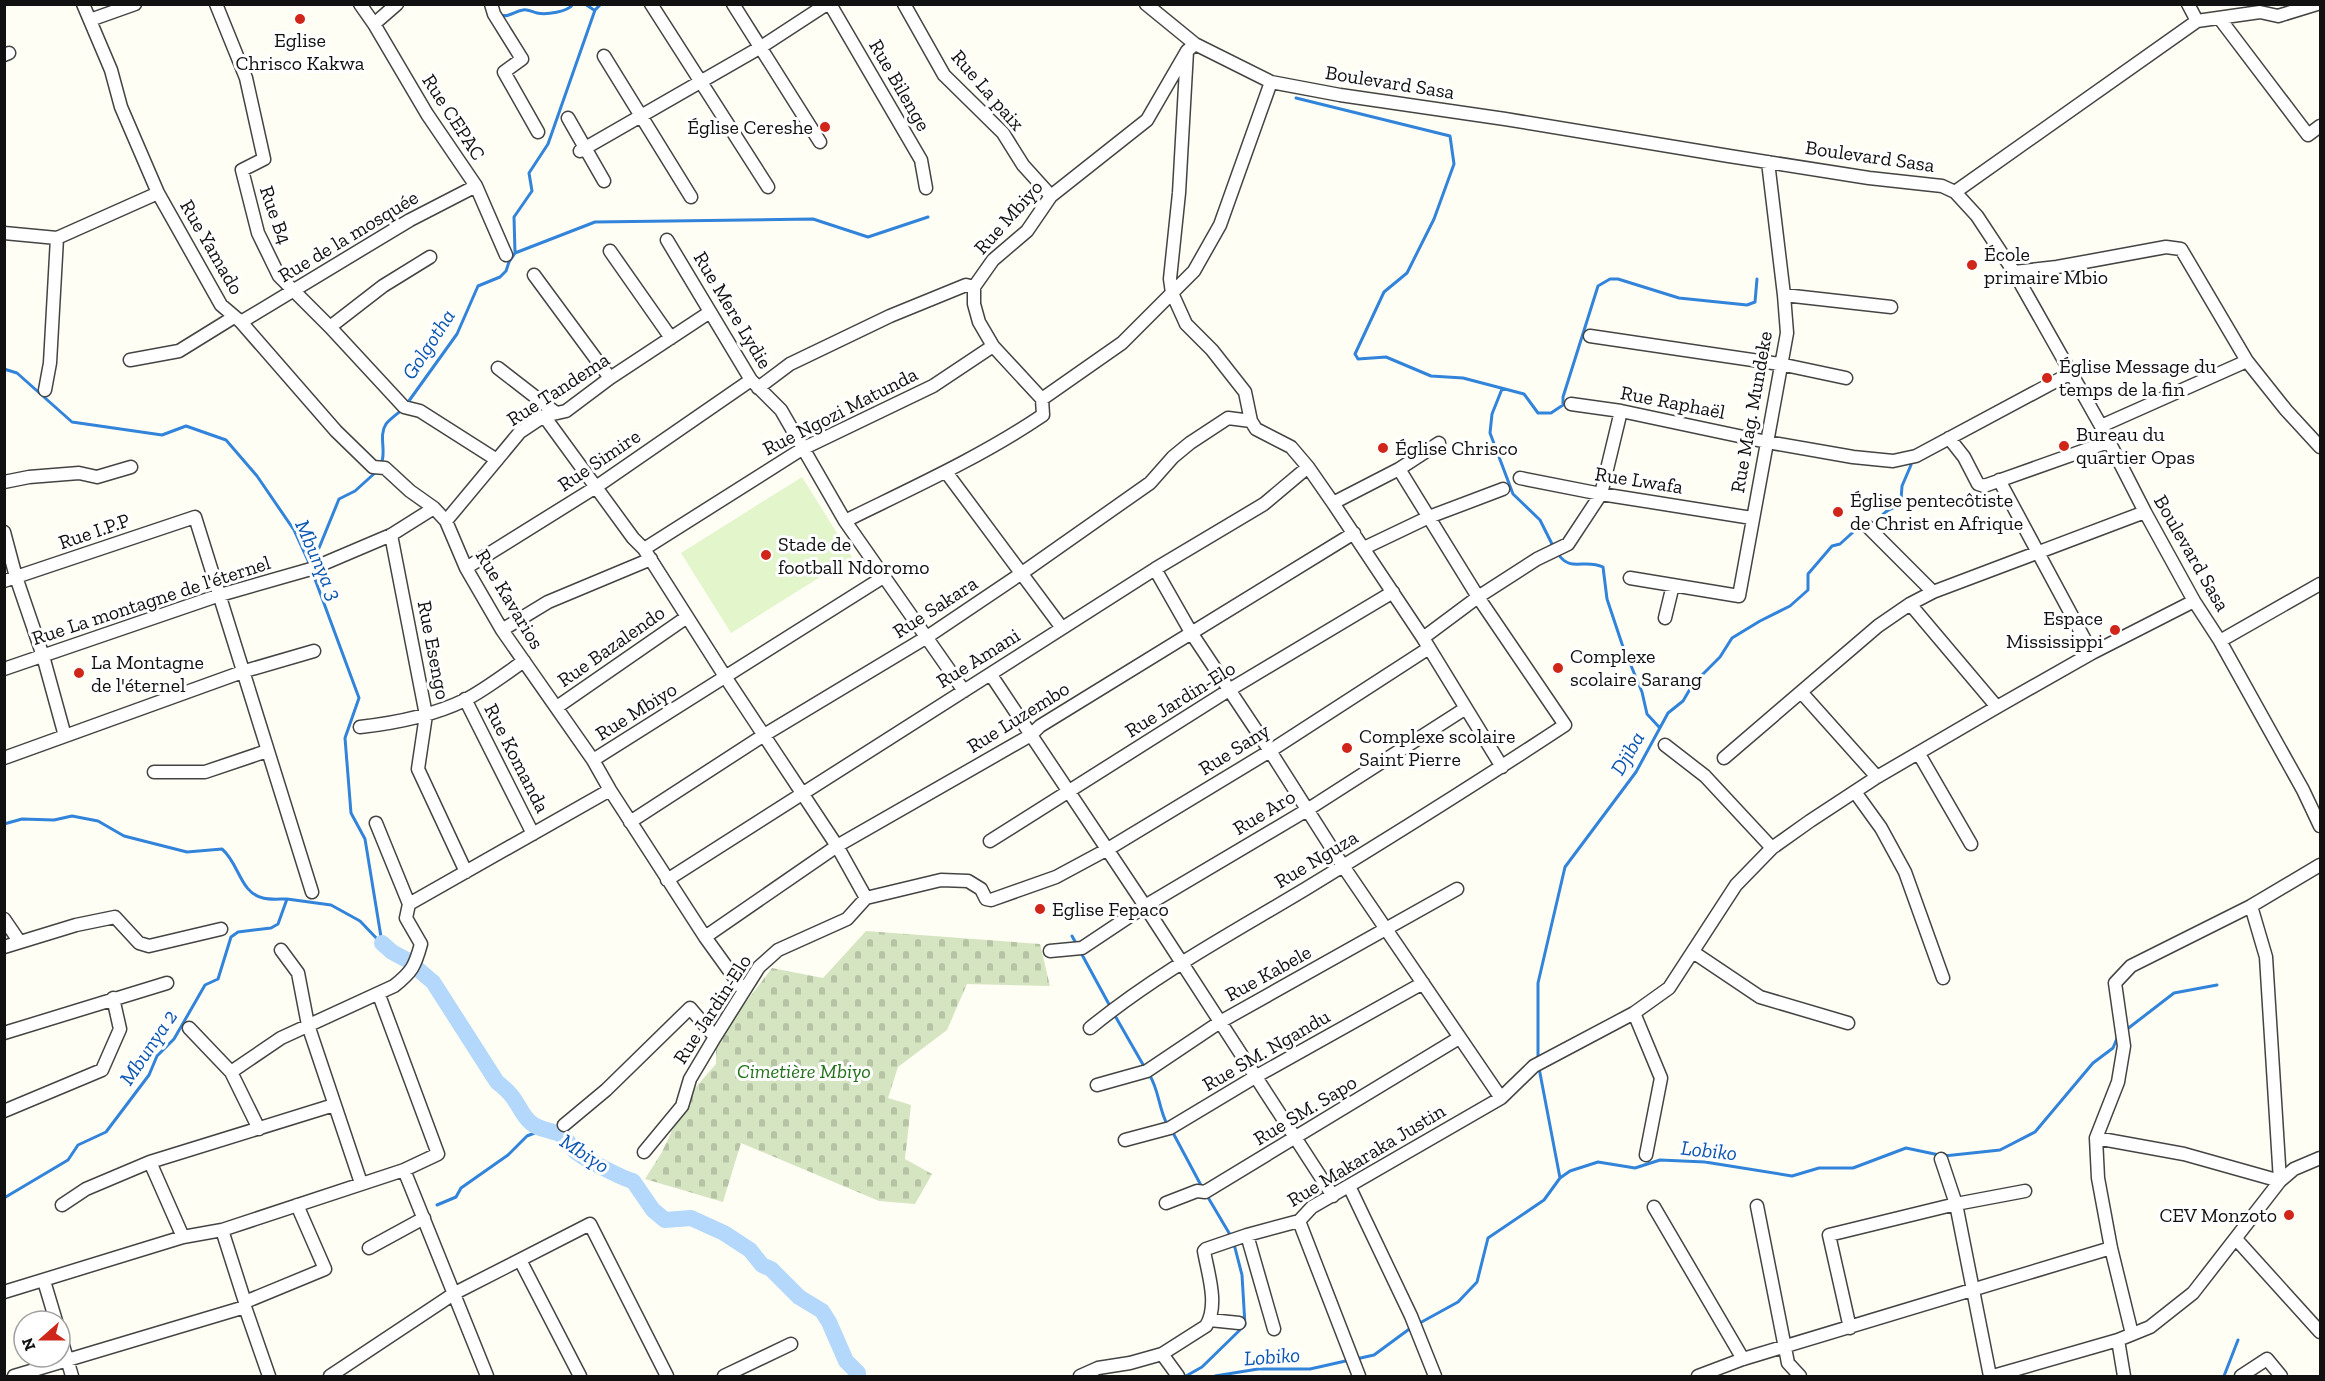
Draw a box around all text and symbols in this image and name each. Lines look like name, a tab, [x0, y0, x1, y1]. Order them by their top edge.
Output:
marker: Eglise Chrisco Kakwa	[293, 12, 307, 26]
place label: Eglise Chrisco Kakwa	[236, 28, 365, 75]
street label: Rue Bilenge	[864, 35, 936, 135]
street label: Rue La paix	[946, 45, 1030, 135]
street label: Boulevard Sasa	[1324, 60, 1457, 104]
street label: Rue CEPAC	[417, 69, 491, 165]
place label: Église Cereshe	[687, 115, 813, 139]
marker: Église Cereshe	[818, 120, 832, 134]
street label: Boulevard Sasa	[1804, 135, 1937, 177]
street label: Rue Mbiyo	[969, 175, 1047, 259]
street label: Rue B4	[255, 183, 297, 248]
street label: Rue de la mosquée	[274, 185, 422, 287]
street label: Rue Yamado	[175, 195, 249, 299]
place label: École primaire Mbio	[1984, 242, 2108, 289]
street label: Rue Mere Lydie	[689, 247, 777, 373]
marker: École primaire Mbio	[1965, 258, 1979, 272]
water label: Golgotha	[396, 304, 460, 384]
street label: Rue Mag. Mundeke	[1725, 329, 1777, 495]
street label: Rue Tandema	[502, 347, 614, 431]
place label: Église Message du temps de la fin	[2059, 354, 2216, 401]
street label: Rue Ngozi Matunda	[759, 361, 922, 460]
marker: Église Message du temps de la fin	[2040, 371, 2054, 385]
street label: Rue Raphaël	[1619, 380, 1727, 424]
place label: Bureau du quartier Opas	[2076, 422, 2195, 469]
street label: Rue Simire	[553, 424, 645, 496]
place label: Église Chrisco	[1395, 436, 1518, 460]
marker: Bureau du quartier Opas	[2057, 439, 2071, 453]
marker: Église Chrisco	[1376, 441, 1390, 455]
street label: Rue Lwafa	[1593, 461, 1685, 499]
place label: Église pentecôtiste de Christ en Afrique	[1850, 488, 2023, 535]
street label: Boulevard Sasa	[2149, 491, 2235, 616]
marker: Église pentecôtiste de Christ en Afrique	[1831, 505, 1845, 519]
street label: Rue I.P.P	[55, 508, 133, 554]
water label: Mbunya 3	[290, 516, 348, 604]
place label: Stade de football Ndoromo	[778, 532, 930, 579]
street label: Rue Kavarios	[471, 545, 549, 653]
marker: Stade de football Ndoromo	[759, 548, 773, 562]
street label: Rue La montagne de l'éternel	[29, 550, 273, 650]
street label: Rue Sakara	[888, 571, 982, 643]
street label: Rue Esengo	[413, 599, 455, 701]
street label: Rue Bazalendo	[553, 600, 669, 692]
place label: Espace Mississippi	[2006, 606, 2103, 653]
street label: Rue Amani	[932, 623, 1024, 693]
marker: Espace Mississippi	[2108, 623, 2122, 637]
place label: Complexe scolaire Sarang	[1570, 644, 1702, 691]
place label: La Montagne de l'éternel	[91, 650, 204, 697]
street label: Rue Jardin-Elo	[1120, 656, 1240, 742]
marker: Complexe scolaire Sarang	[1551, 661, 1565, 675]
marker: La Montagne de l'éternel	[72, 666, 86, 680]
street label: Rue Luzembo	[962, 676, 1074, 758]
street label: Rue Mbiyo	[591, 677, 681, 745]
street label: Rue Komanda	[479, 699, 555, 817]
street label: Rue Sany	[1194, 717, 1275, 780]
place label: Complexe scolaire Saint Pierre	[1359, 724, 1515, 771]
water label: Djiba	[1605, 727, 1649, 779]
marker: Complexe scolaire Saint Pierre	[1340, 741, 1354, 755]
street label: Rue Aro	[1228, 784, 1300, 840]
street label: Rue Nguza	[1270, 825, 1362, 893]
place label: Eglise Fepaco	[1052, 897, 1169, 921]
marker: Eglise Fepaco	[1033, 902, 1047, 916]
street label: Rue Kabele	[1221, 940, 1315, 1006]
street label: Rue Jardin-Elo	[668, 950, 756, 1068]
water label: Mbunya 2	[114, 1004, 182, 1090]
street label: Rue SM. Ngandu	[1198, 1004, 1334, 1096]
park label: Cimetière Mbiyo	[737, 1059, 871, 1083]
street label: Rue SM. Sapo	[1249, 1070, 1361, 1150]
street label: Rue Makaraka Justin	[1283, 1098, 1450, 1212]
water label: Mbiyo	[556, 1128, 614, 1178]
water label: Lobiko	[1680, 1135, 1738, 1165]
place label: CEV Monzoto	[2159, 1203, 2277, 1227]
marker: CEV Monzoto	[2282, 1208, 2296, 1222]
north arrow	[12, 1309, 72, 1369]
text: N	[17, 1335, 40, 1353]
water label: Lobiko	[1243, 1342, 1301, 1370]

